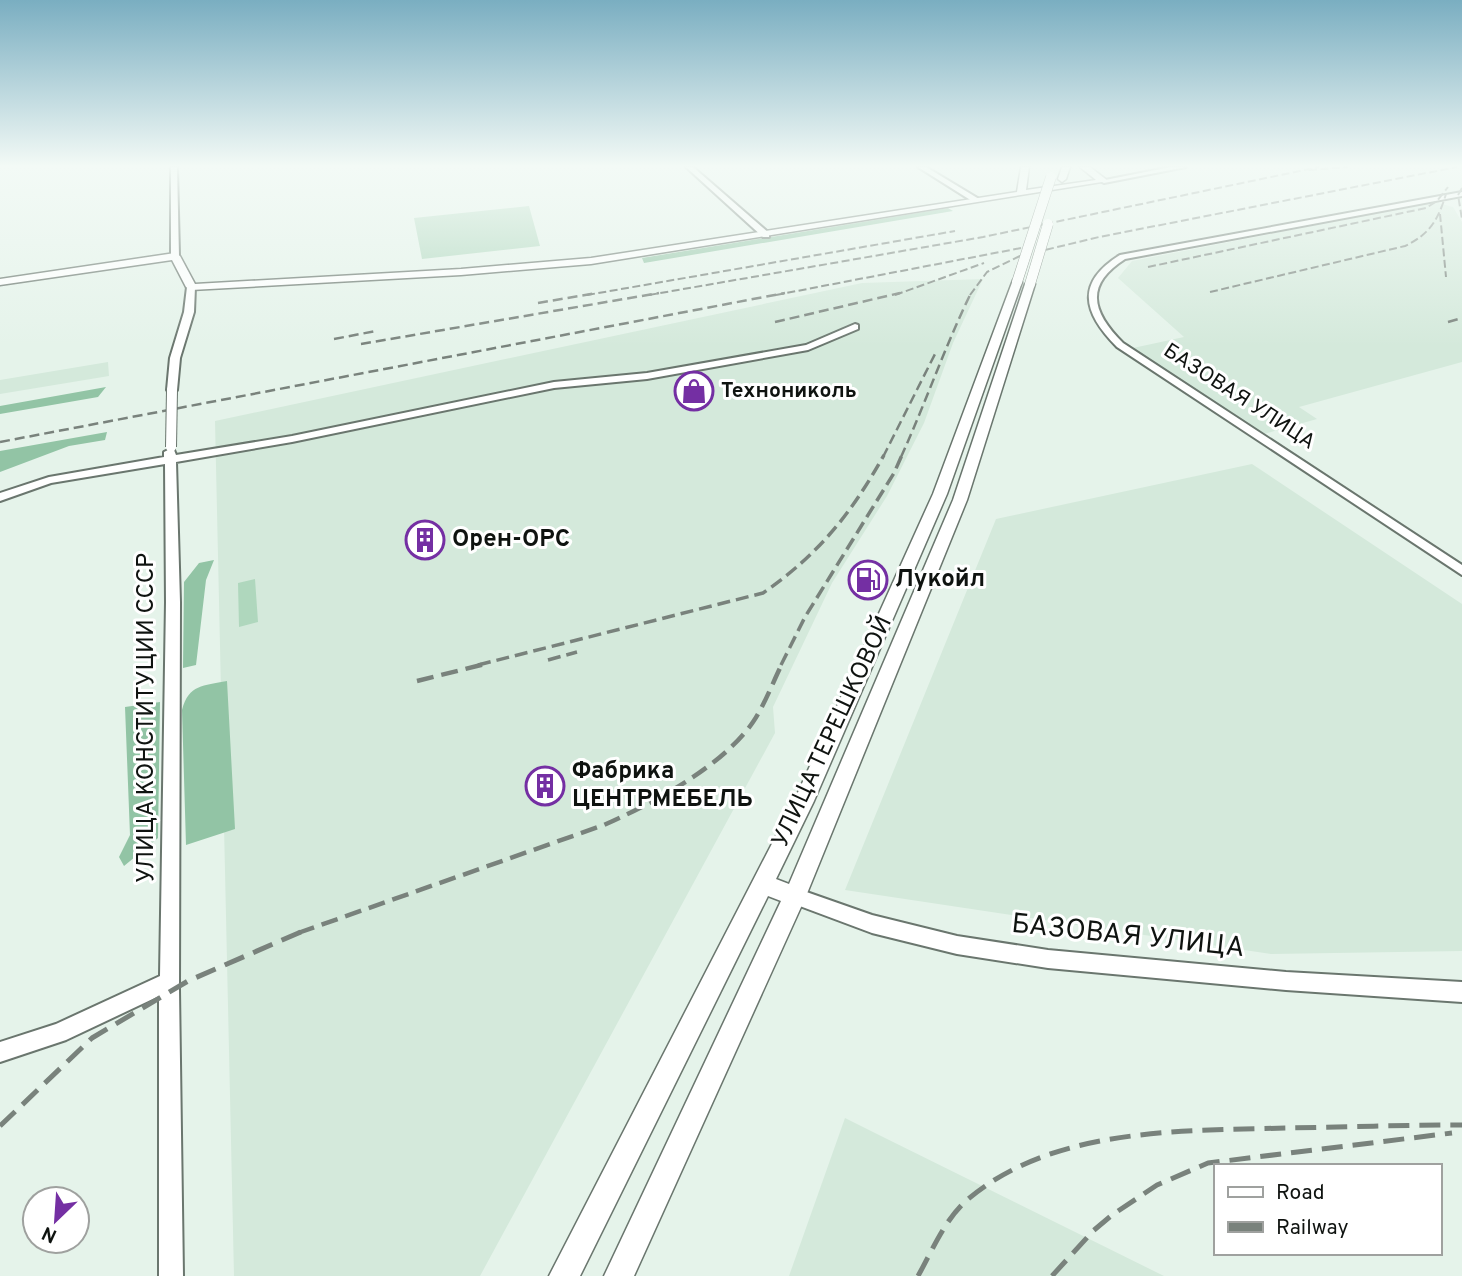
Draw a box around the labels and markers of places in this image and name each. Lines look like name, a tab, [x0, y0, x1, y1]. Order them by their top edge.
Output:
shop icon: Технониколь	[673, 370, 715, 412]
place label: Технониколь	[721, 378, 857, 405]
building icon: Орен-ОРС	[404, 519, 446, 561]
place label: Орен-ОРС	[452, 525, 570, 555]
fuel station icon: Лукойл	[847, 559, 889, 601]
place label: Лукойл	[895, 565, 985, 595]
place label: Фабрика ЦЕНТРМЕБЕЛЬ	[572, 757, 753, 815]
building icon: Фабрика ЦЕНТРМЕБЕЛЬ	[524, 765, 566, 807]

